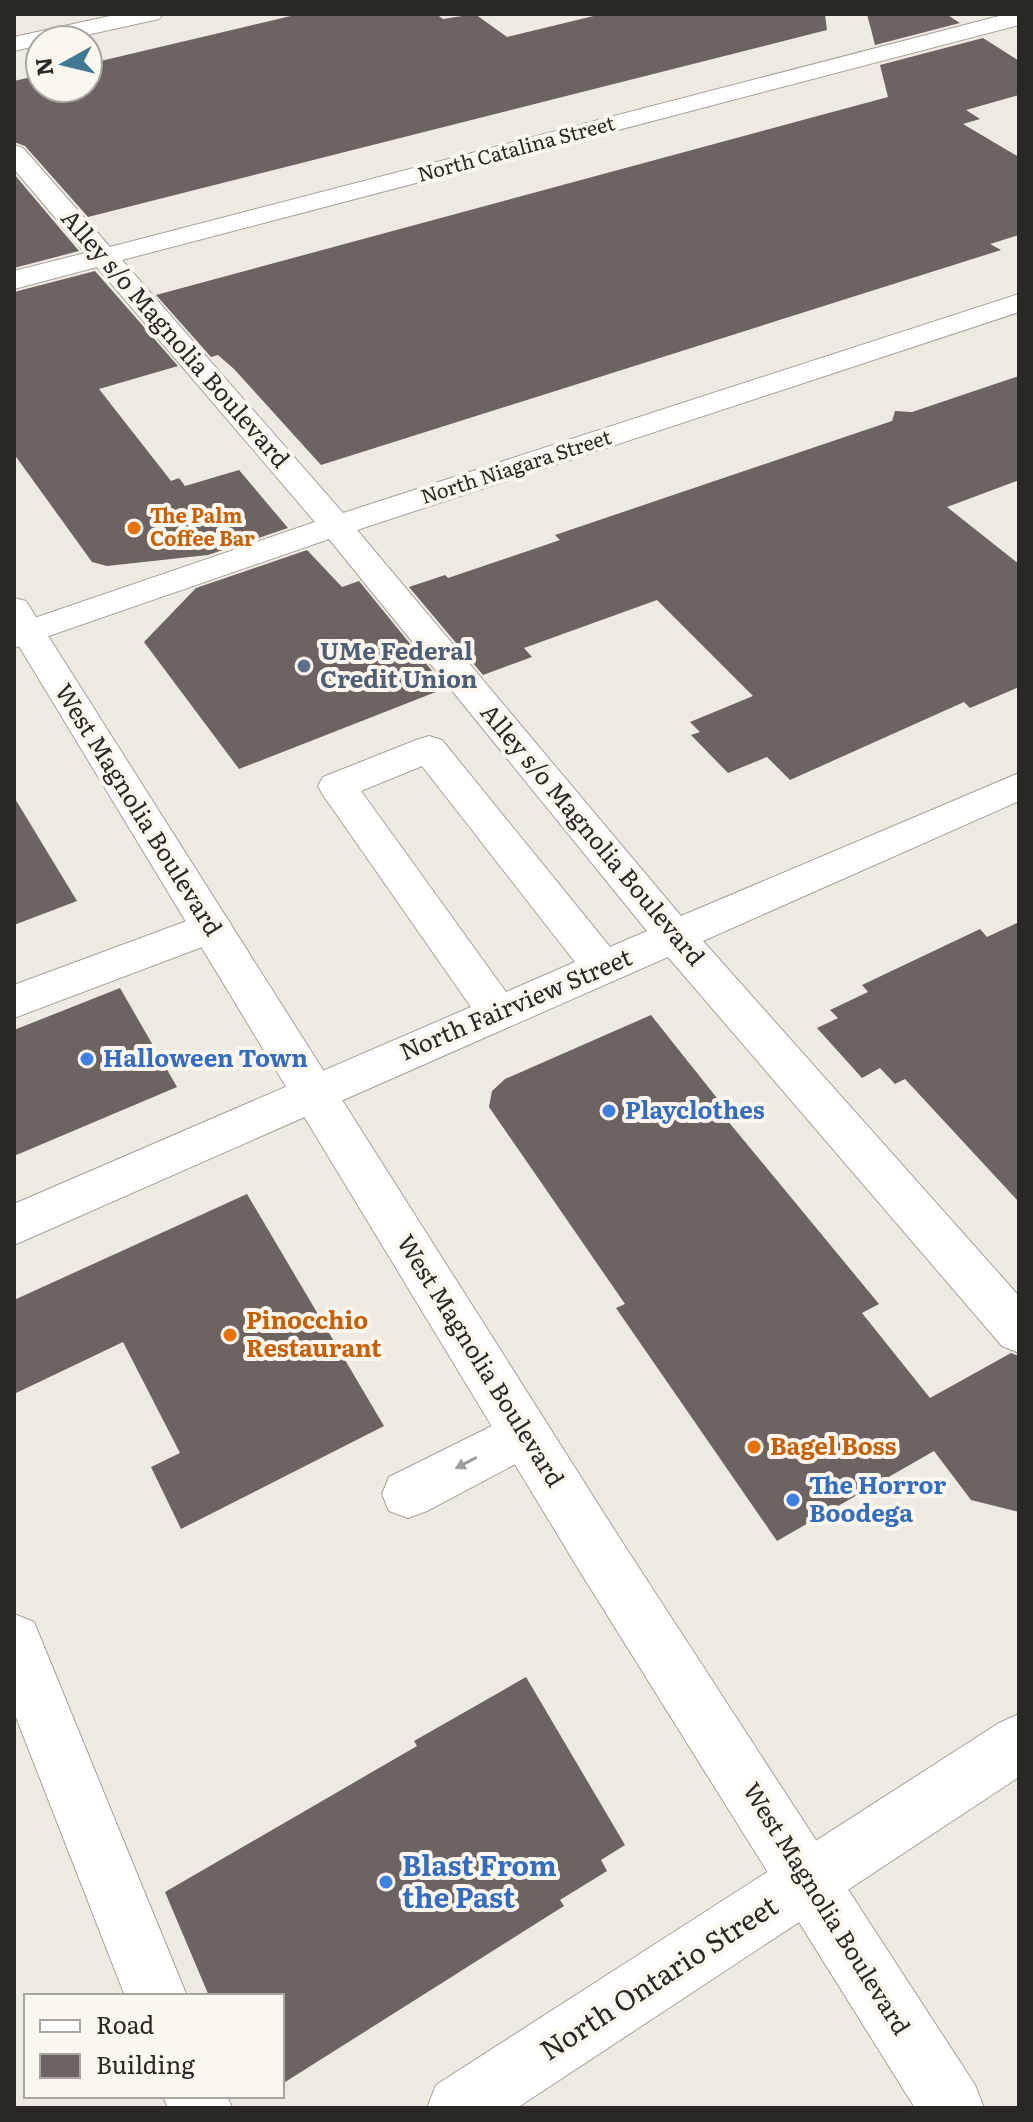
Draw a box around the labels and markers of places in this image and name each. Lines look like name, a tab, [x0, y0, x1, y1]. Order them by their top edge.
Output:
place label: The Palm Coffee Bar	[150, 499, 255, 552]
marker: The Palm Coffee Bar	[125, 519, 143, 537]
place label: UMe Federal Credit Union	[320, 632, 478, 695]
marker: UMe Federal Credit Union	[295, 657, 313, 675]
place label: Halloween Town	[103, 1039, 308, 1074]
marker: Halloween Town	[78, 1050, 96, 1068]
place label: Playclothes	[625, 1091, 765, 1126]
marker: Playclothes	[600, 1102, 618, 1120]
place label: Pinocchio Restaurant	[246, 1301, 382, 1364]
marker: Pinocchio Restaurant	[221, 1326, 239, 1344]
place label: Bagel Boss	[770, 1427, 897, 1462]
marker: Bagel Boss	[745, 1438, 763, 1456]
place label: The Horror Boodega	[809, 1466, 946, 1529]
marker: The Horror Boodega	[784, 1491, 802, 1509]
place label: Blast From the Past	[402, 1843, 557, 1917]
marker: Blast From the Past	[377, 1873, 395, 1891]

